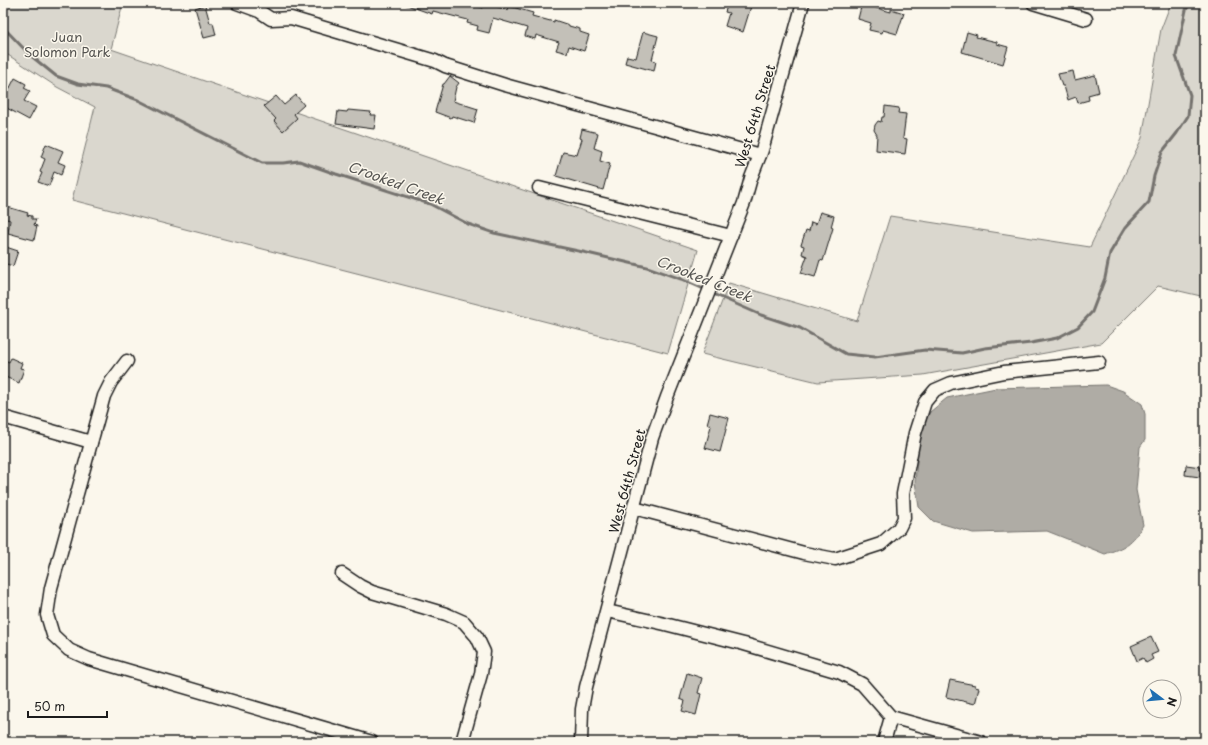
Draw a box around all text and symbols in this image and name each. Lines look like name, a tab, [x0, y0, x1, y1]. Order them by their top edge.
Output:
park label: Juan Solomon Park	[24, 27, 110, 61]
street label: West 64th Street	[730, 62, 779, 170]
water label: Crooked Creek	[345, 155, 449, 210]
water label: Crooked Creek	[653, 250, 756, 308]
street label: West 64th Street	[603, 427, 650, 535]
north arrow	[1142, 679, 1182, 719]
scale bar	[28, 693, 107, 719]
text: N	[1163, 695, 1181, 709]
text: 50 m	[34, 697, 65, 715]

